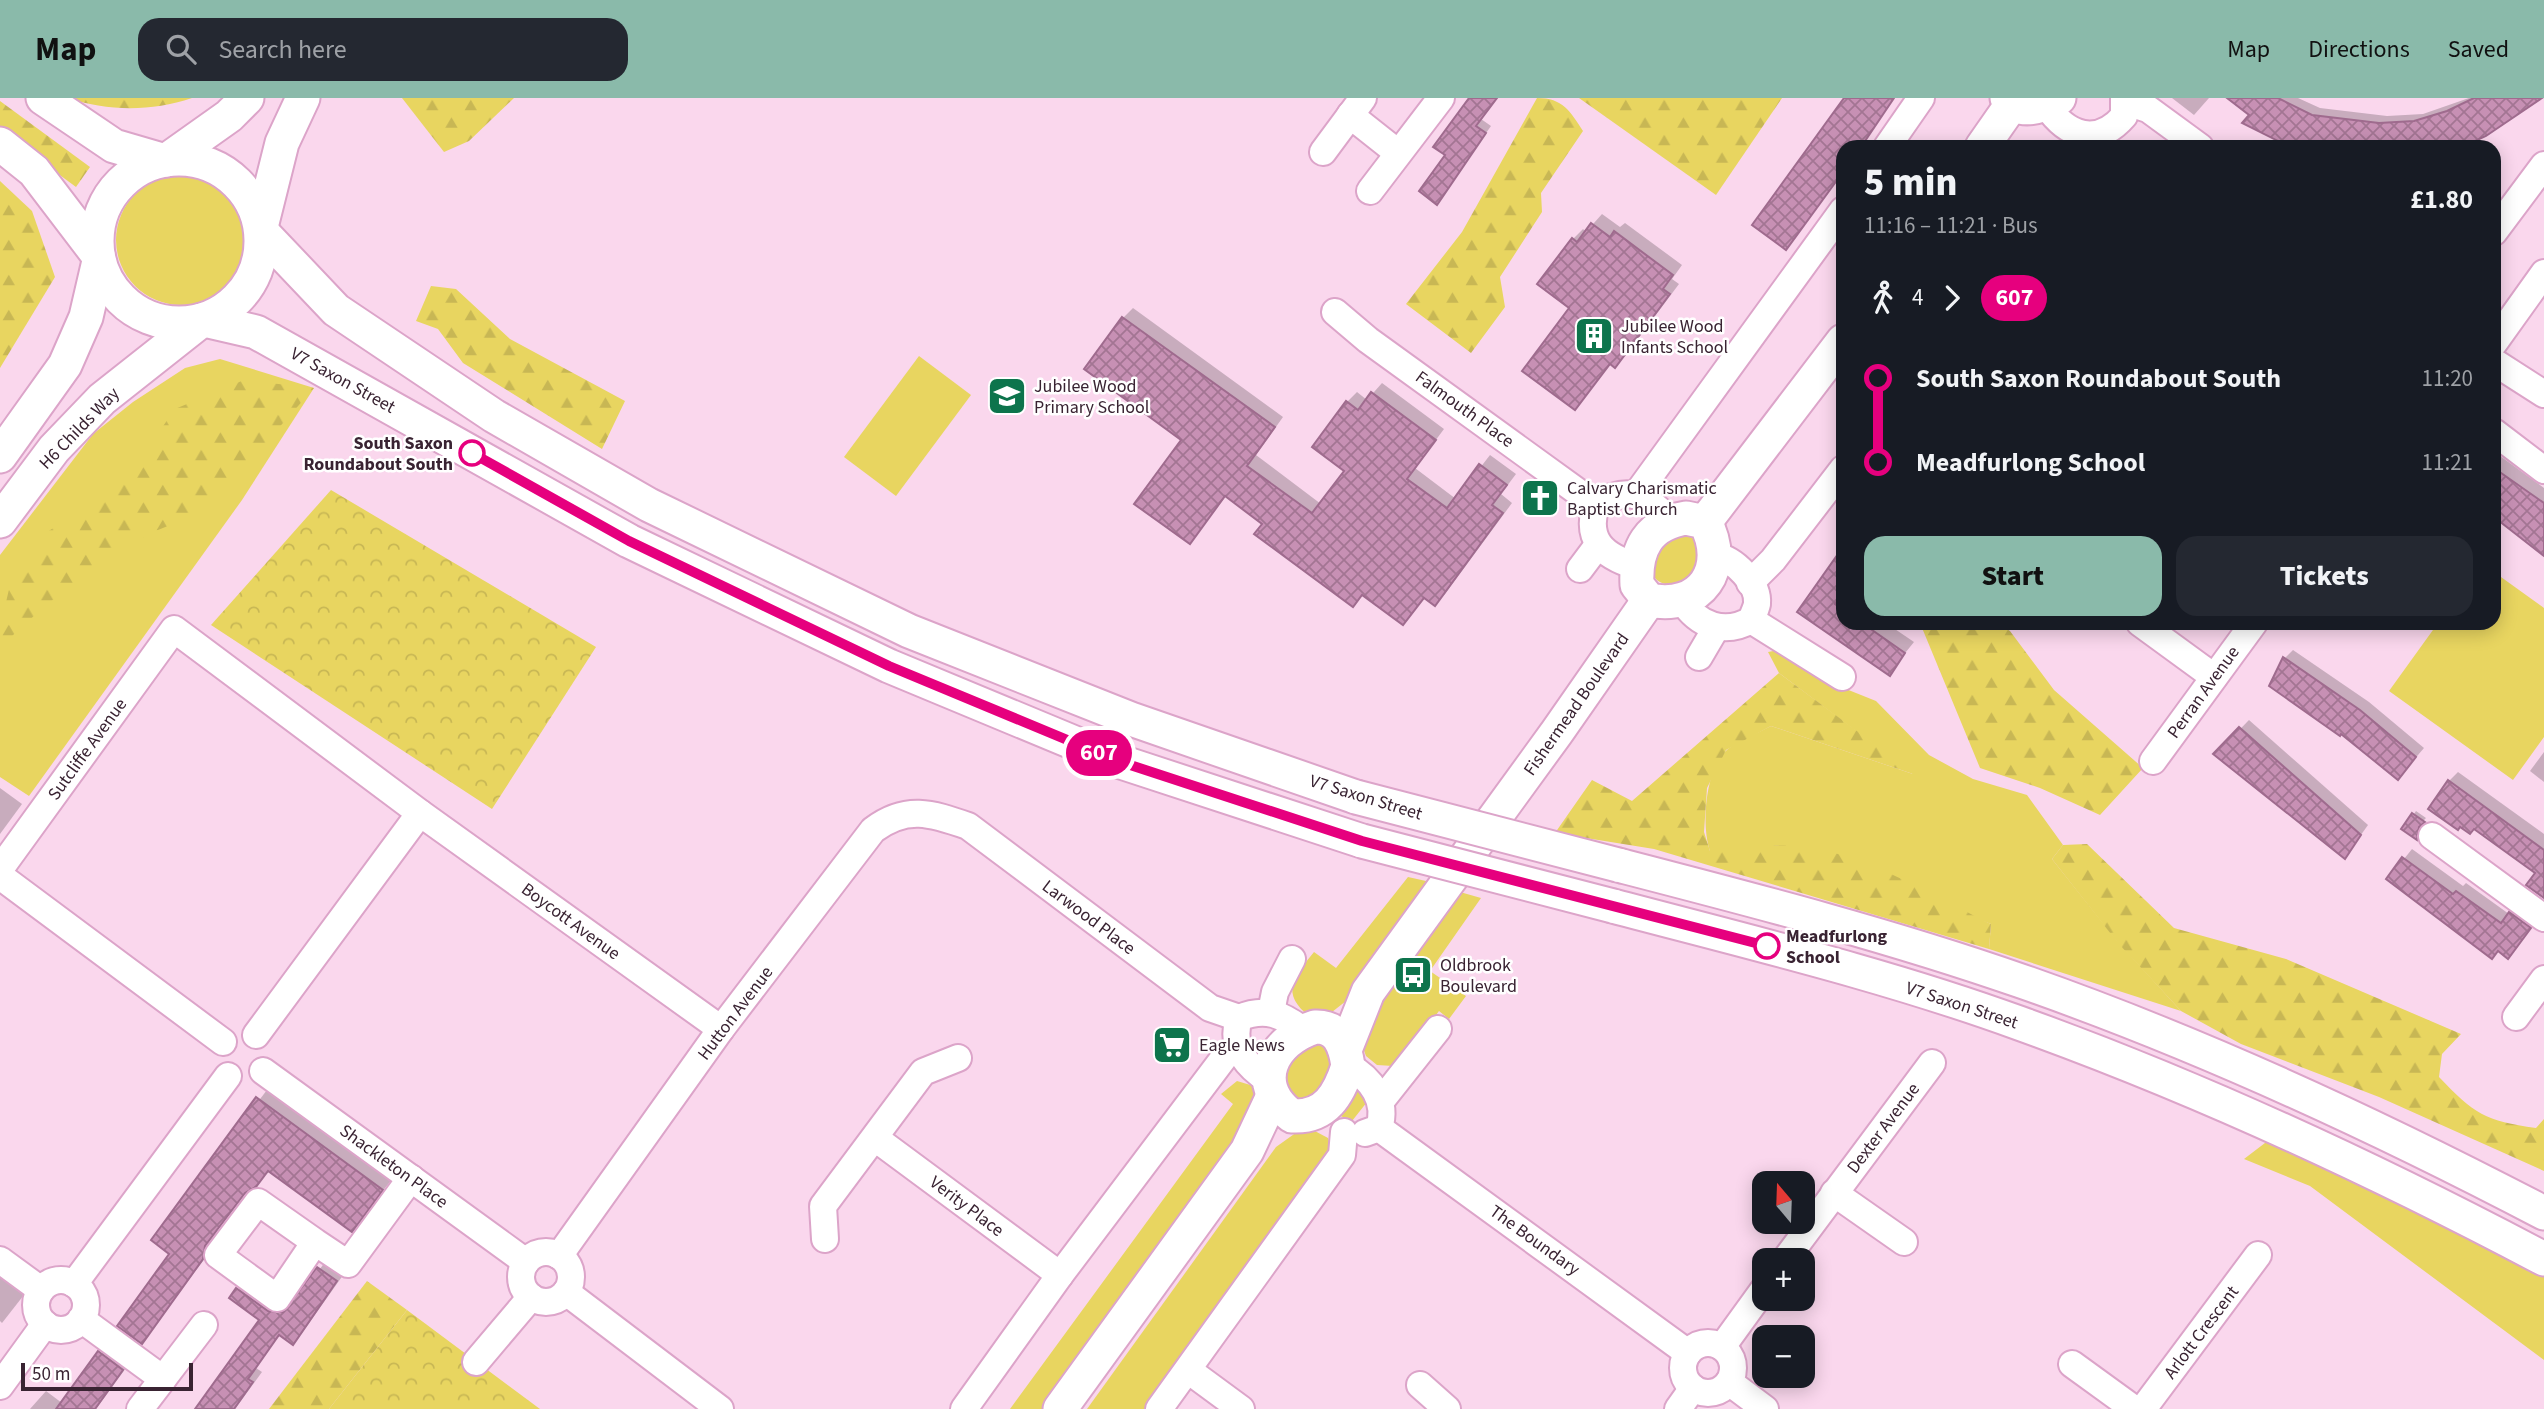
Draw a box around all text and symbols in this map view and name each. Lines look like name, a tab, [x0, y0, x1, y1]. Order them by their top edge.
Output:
search box	[138, 18, 628, 81]
text: Map	[35, 26, 96, 73]
icon: search	[162, 30, 200, 68]
text: Search here	[218, 31, 347, 68]
text: Map	[2227, 32, 2270, 67]
text: Directions	[2308, 32, 2410, 67]
text: Saved	[2448, 32, 2509, 67]
text: 5 min	[1864, 156, 1957, 210]
text: £1.80	[2410, 181, 2473, 218]
text: 11:16 – 11:21 · Bus	[1864, 209, 2038, 242]
icon: walk	[1864, 279, 1902, 317]
icon: forward	[1933, 279, 1971, 317]
text: 607	[1995, 280, 2033, 315]
text: 4	[1912, 281, 1923, 314]
place label: Jubilee Wood Infants School	[1621, 314, 1728, 360]
building icon: Jubilee Wood Infants School	[1573, 315, 1615, 357]
street label: V7 Saxon Street	[286, 341, 400, 420]
text: South Saxon Roundabout South	[1916, 360, 2281, 397]
text: 11:20	[2422, 362, 2473, 395]
street label: Falmouth Place	[1410, 365, 1519, 454]
place label: Jubilee Wood Primary School	[1034, 374, 1149, 420]
school or university icon: Jubilee Wood Primary School	[986, 375, 1028, 417]
street label: H6 Childs Way	[34, 381, 126, 475]
place label: South Saxon Roundabout South	[303, 431, 453, 477]
marker: South Saxon Roundabout South	[459, 440, 485, 466]
text: Meadfurlong School	[1916, 444, 2145, 481]
text: 11:21	[2422, 446, 2473, 479]
place label: Calvary Charismatic Baptist Church	[1567, 476, 1717, 522]
church icon: Calvary Charismatic Baptist Church	[1519, 477, 1561, 519]
button: Start	[1864, 536, 2162, 616]
button: Tickets	[2176, 536, 2473, 616]
street label: Fishermead Boulevard	[1518, 628, 1635, 781]
street label: Perran Avenue	[2161, 641, 2246, 744]
street label: Sutcliffe Avenue	[42, 693, 133, 805]
line badge: 607	[1059, 730, 1139, 776]
text: 607	[1080, 735, 1118, 770]
street label: V7 Saxon Street	[1306, 768, 1425, 826]
street label: Larwood Place	[1037, 874, 1141, 961]
street label: Boycott Avenue	[516, 877, 625, 966]
place label: Meadfurlong School	[1786, 924, 1888, 970]
marker: Meadfurlong School	[1754, 933, 1780, 959]
place label: Oldbrook Boulevard	[1440, 953, 1517, 999]
bus stop icon: Oldbrook Boulevard	[1392, 954, 1434, 996]
street label: Hutton Avenue	[692, 961, 779, 1065]
street label: V7 Saxon Street	[1903, 976, 2021, 1035]
supermarket icon: Eagle News	[1151, 1024, 1193, 1066]
place label: Eagle News	[1199, 1033, 1285, 1058]
street label: Dexter Avenue	[1841, 1078, 1926, 1179]
street label: Shackleton Place	[334, 1119, 453, 1214]
street label: Verity Place	[924, 1170, 1009, 1243]
north arrow	[1752, 1171, 1815, 1234]
map controls	[1752, 1171, 1815, 1388]
street label: The Boundary	[1484, 1199, 1585, 1282]
button: +	[1752, 1248, 1815, 1311]
street label: Arlott Crescent	[2158, 1280, 2245, 1384]
button: −	[1752, 1325, 1815, 1388]
scale bar	[21, 1360, 192, 1392]
text: 50 m	[32, 1361, 70, 1388]

